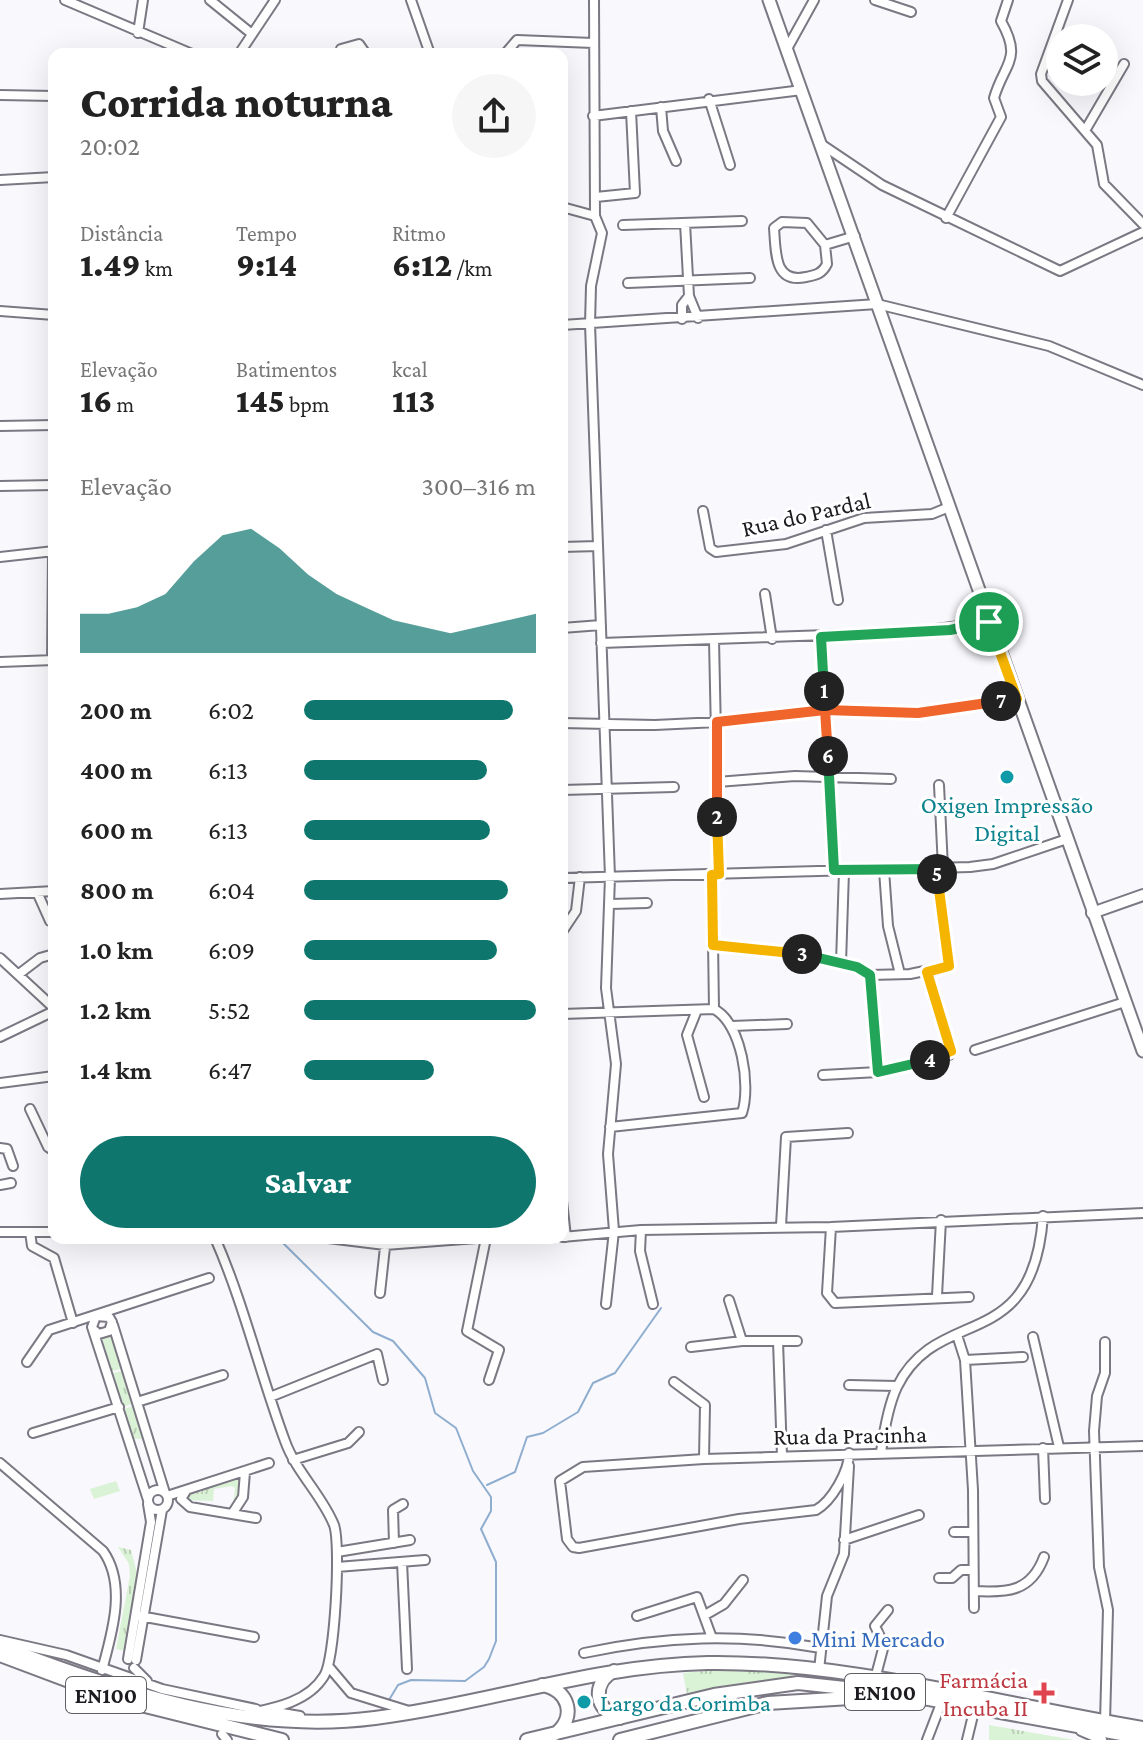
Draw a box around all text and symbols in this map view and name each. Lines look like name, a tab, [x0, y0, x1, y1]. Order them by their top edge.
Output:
map controls	[1046, 24, 1118, 96]
button: layers	[1046, 24, 1118, 96]
button: share	[452, 74, 536, 158]
text: Corrida noturna	[80, 78, 393, 126]
text: 20:02	[80, 132, 140, 161]
text: Distância	[80, 221, 163, 246]
text: Tempo	[236, 221, 297, 246]
text: Ritmo	[392, 221, 446, 246]
text: 1.49	[80, 246, 141, 283]
text: 9:14	[236, 246, 297, 283]
text: 6:12	[392, 246, 452, 283]
text: km	[141, 256, 173, 281]
text: /km	[452, 256, 492, 281]
text: Elevação	[80, 357, 158, 382]
text: Batimentos	[236, 357, 337, 382]
text: kcal	[392, 357, 427, 382]
text: 16	[80, 382, 112, 419]
text: 145	[236, 382, 285, 419]
text: 113	[392, 382, 435, 419]
text: m	[112, 392, 134, 417]
text: bpm	[285, 392, 329, 417]
text: Elevação	[80, 472, 172, 501]
text: 300–316 m	[422, 472, 536, 501]
street label: Rua do Pardal	[739, 486, 873, 542]
pin	[955, 588, 1023, 656]
icon: arrive	[967, 600, 1011, 644]
pin: 1	[804, 671, 844, 711]
text: 1	[820, 678, 828, 703]
pin: 7	[981, 681, 1021, 721]
text: 7	[996, 688, 1006, 713]
text: 200 m	[80, 696, 152, 725]
text: 6:02	[208, 696, 254, 725]
pin: 6	[808, 736, 848, 776]
text: 6	[822, 743, 834, 768]
text: 400 m	[80, 756, 153, 785]
text: 6:13	[208, 756, 248, 785]
marker: Oxigen Impressão Digital	[998, 768, 1016, 786]
place label: Oxigen Impressão Digital	[921, 791, 1093, 846]
pin: 2	[697, 797, 737, 837]
text: 2	[711, 804, 723, 829]
text: 600 m	[80, 816, 153, 845]
text: 6:13	[208, 816, 248, 845]
pin: 5	[917, 854, 957, 894]
text: 5	[932, 861, 942, 886]
text: 800 m	[80, 876, 154, 905]
text: 6:04	[208, 876, 255, 905]
pin: 3	[782, 934, 822, 974]
text: 1.0 km	[80, 936, 153, 965]
text: 6:09	[208, 936, 255, 965]
text: 3	[797, 941, 807, 966]
text: 1.2 km	[80, 996, 151, 1025]
text: 5:52	[208, 996, 250, 1025]
pin: 4	[910, 1040, 950, 1080]
text: 4	[924, 1047, 936, 1072]
text: 1.4 km	[80, 1056, 152, 1085]
text: 6:47	[208, 1056, 252, 1085]
button: Salvar	[80, 1136, 536, 1228]
street label: Rua da Pracinha	[773, 1420, 927, 1450]
place label: Mini Mercado	[811, 1625, 945, 1652]
marker: Mini Mercado	[786, 1629, 804, 1647]
place label: Farmácia Incuba II	[939, 1666, 1028, 1721]
road number: EN100	[845, 1674, 925, 1710]
road number: EN100	[66, 1677, 146, 1713]
marker: Farmácia Incuba II	[1035, 1684, 1053, 1702]
place label: Largo da Corimba	[600, 1689, 771, 1716]
marker: Largo da Corimba	[575, 1693, 593, 1711]

